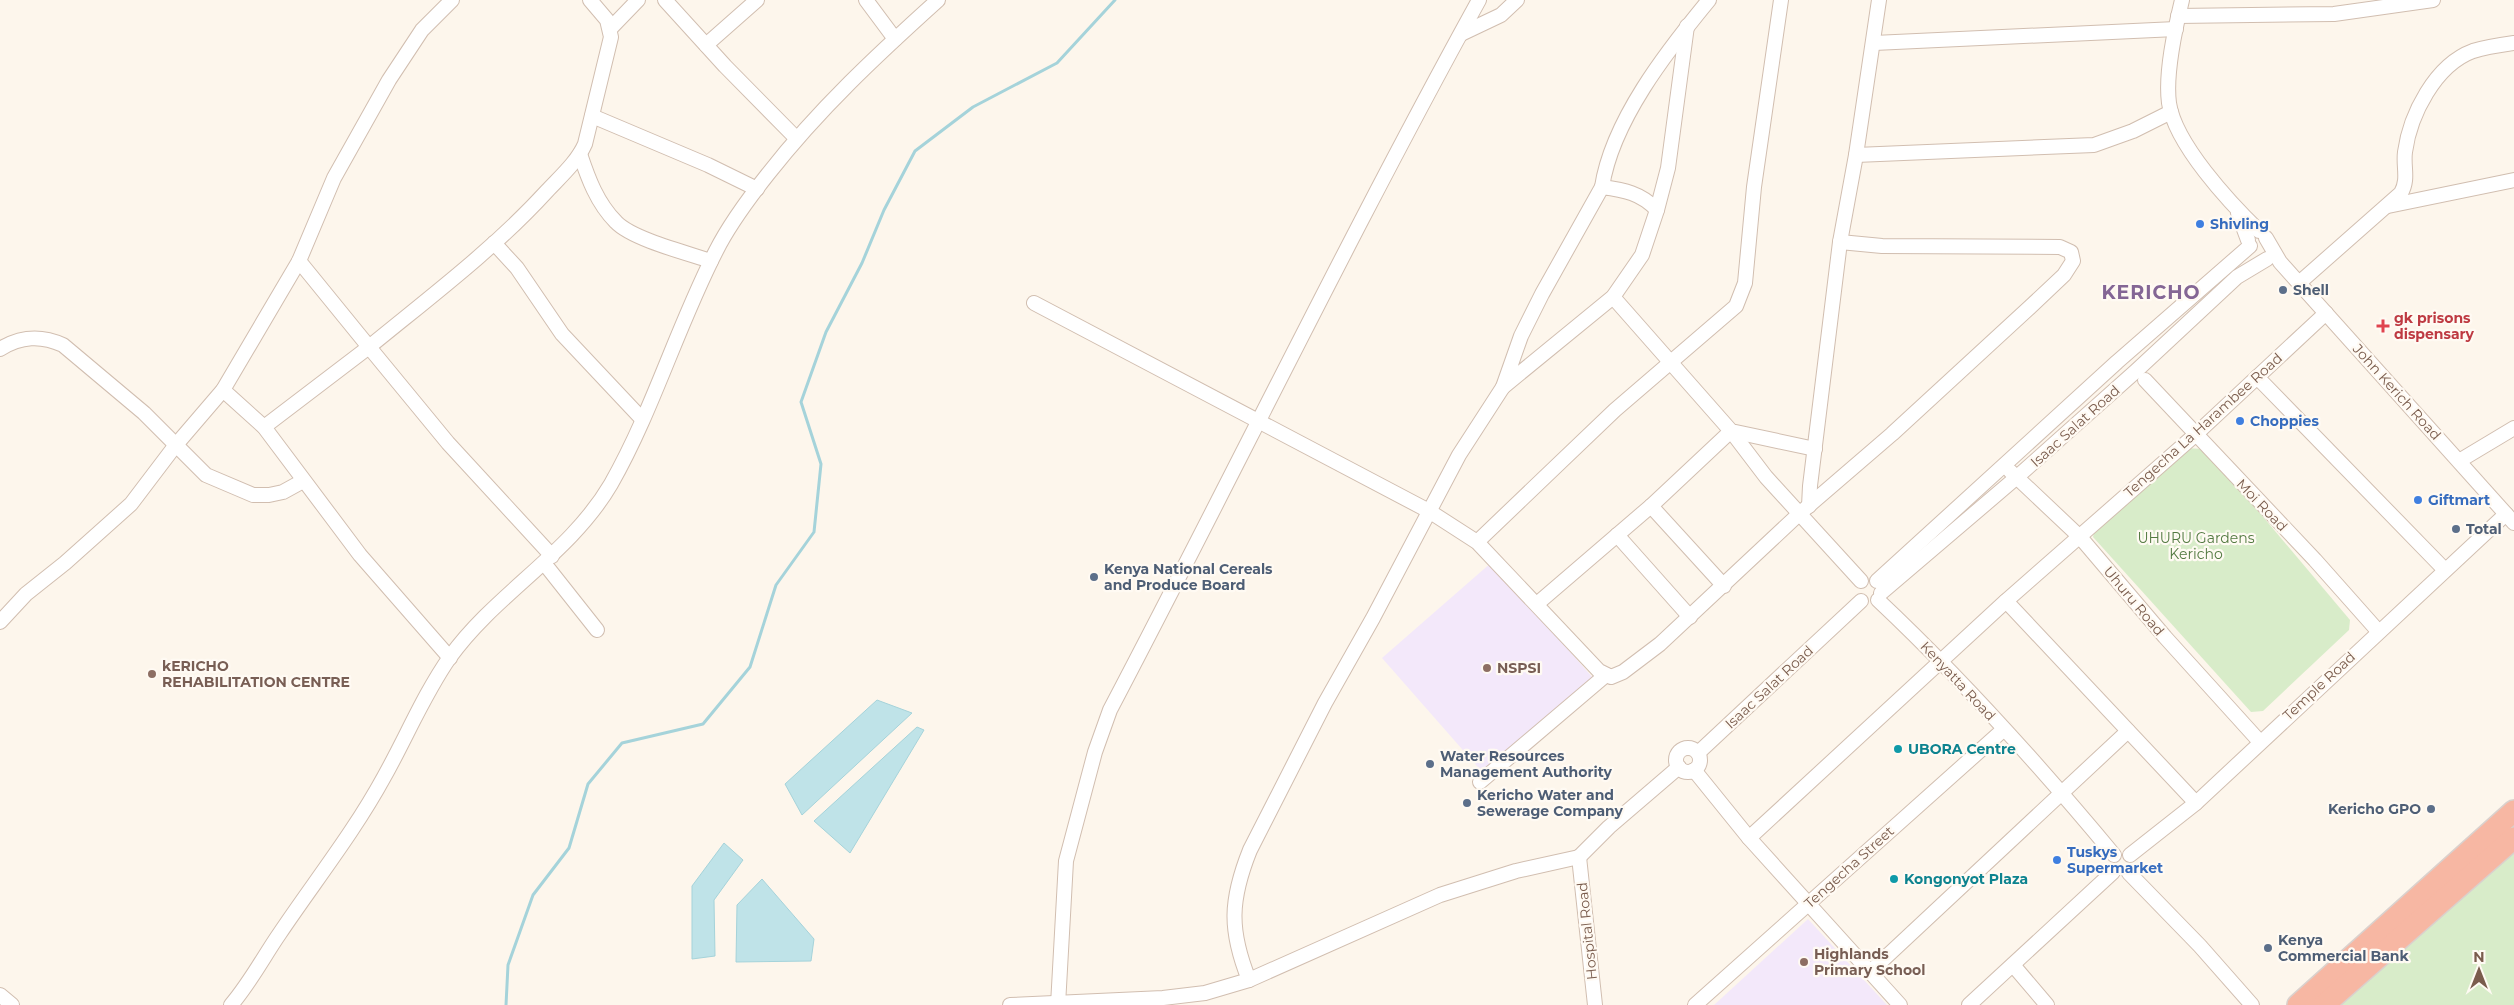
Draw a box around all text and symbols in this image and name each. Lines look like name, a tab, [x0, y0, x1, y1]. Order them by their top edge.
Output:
place label: Shivling	[2210, 215, 2269, 233]
marker: Shivling	[2194, 218, 2206, 230]
district label: KERICHO	[2101, 281, 2201, 304]
place label: Shell	[2293, 281, 2329, 299]
marker: Shell	[2277, 284, 2289, 296]
place label: gk prisons dispensary	[2394, 309, 2475, 343]
marker: gk prisons dispensary	[2376, 319, 2390, 333]
street label: John Kerich Road	[2348, 339, 2445, 444]
street label: Tengecha La Harambee Road	[2120, 349, 2286, 501]
street label: Isaac Salat Road	[2027, 381, 2123, 471]
place label: Choppies	[2250, 412, 2319, 430]
marker: Choppies	[2234, 415, 2246, 427]
street label: Moi Road	[2233, 475, 2291, 535]
place label: Giftmart	[2428, 491, 2490, 509]
marker: Giftmart	[2412, 494, 2424, 506]
place label: Total	[2466, 520, 2502, 538]
marker: Total	[2450, 523, 2462, 535]
park label: UHURU Gardens Kericho	[2137, 529, 2255, 563]
place label: Kenya National Cereals and Produce Board	[1104, 560, 1273, 594]
street label: Uhuru Road	[2100, 563, 2168, 639]
marker: Kenya National Cereals and Produce Board	[1088, 571, 1100, 583]
street label: Kenyatta Road	[1917, 637, 1999, 725]
street label: Isaac Salat Road	[1721, 642, 1817, 732]
street label: Temple Road	[2279, 648, 2359, 724]
place label: kERICHO REHABILITATION CENTRE	[162, 657, 350, 691]
place label: NSPSI	[1497, 659, 1541, 677]
marker: NSPSI	[1481, 662, 1493, 674]
marker: kERICHO REHABILITATION CENTRE	[146, 668, 158, 680]
place label: UBORA Centre	[1908, 740, 2016, 758]
marker: UBORA Centre	[1892, 743, 1904, 755]
place label: Water Resources Management Authority	[1440, 747, 1612, 781]
marker: Water Resources Management Authority	[1424, 758, 1436, 770]
place label: Kericho Water and Sewerage Company	[1477, 786, 1624, 820]
marker: Kericho Water and Sewerage Company	[1461, 797, 1473, 809]
place label: Kericho GPO	[2328, 800, 2421, 818]
marker: Kericho GPO	[2425, 803, 2437, 815]
street label: Tengecha Street	[1800, 822, 1898, 912]
place label: Tuskys Supermarket	[2067, 843, 2163, 877]
marker: Tuskys Supermarket	[2051, 854, 2063, 866]
place label: Kongonyot Plaza	[1904, 870, 2028, 888]
marker: Kongonyot Plaza	[1888, 873, 1900, 885]
street label: Hospital Road	[1573, 881, 1601, 981]
place label: Kenya Commercial Bank	[2278, 931, 2409, 965]
marker: Kenya Commercial Bank	[2262, 942, 2274, 954]
place label: Highlands Primary School	[1814, 945, 1925, 979]
north arrow	[2454, 945, 2504, 995]
text: N	[2473, 948, 2485, 966]
marker: Highlands Primary School	[1798, 956, 1810, 968]

